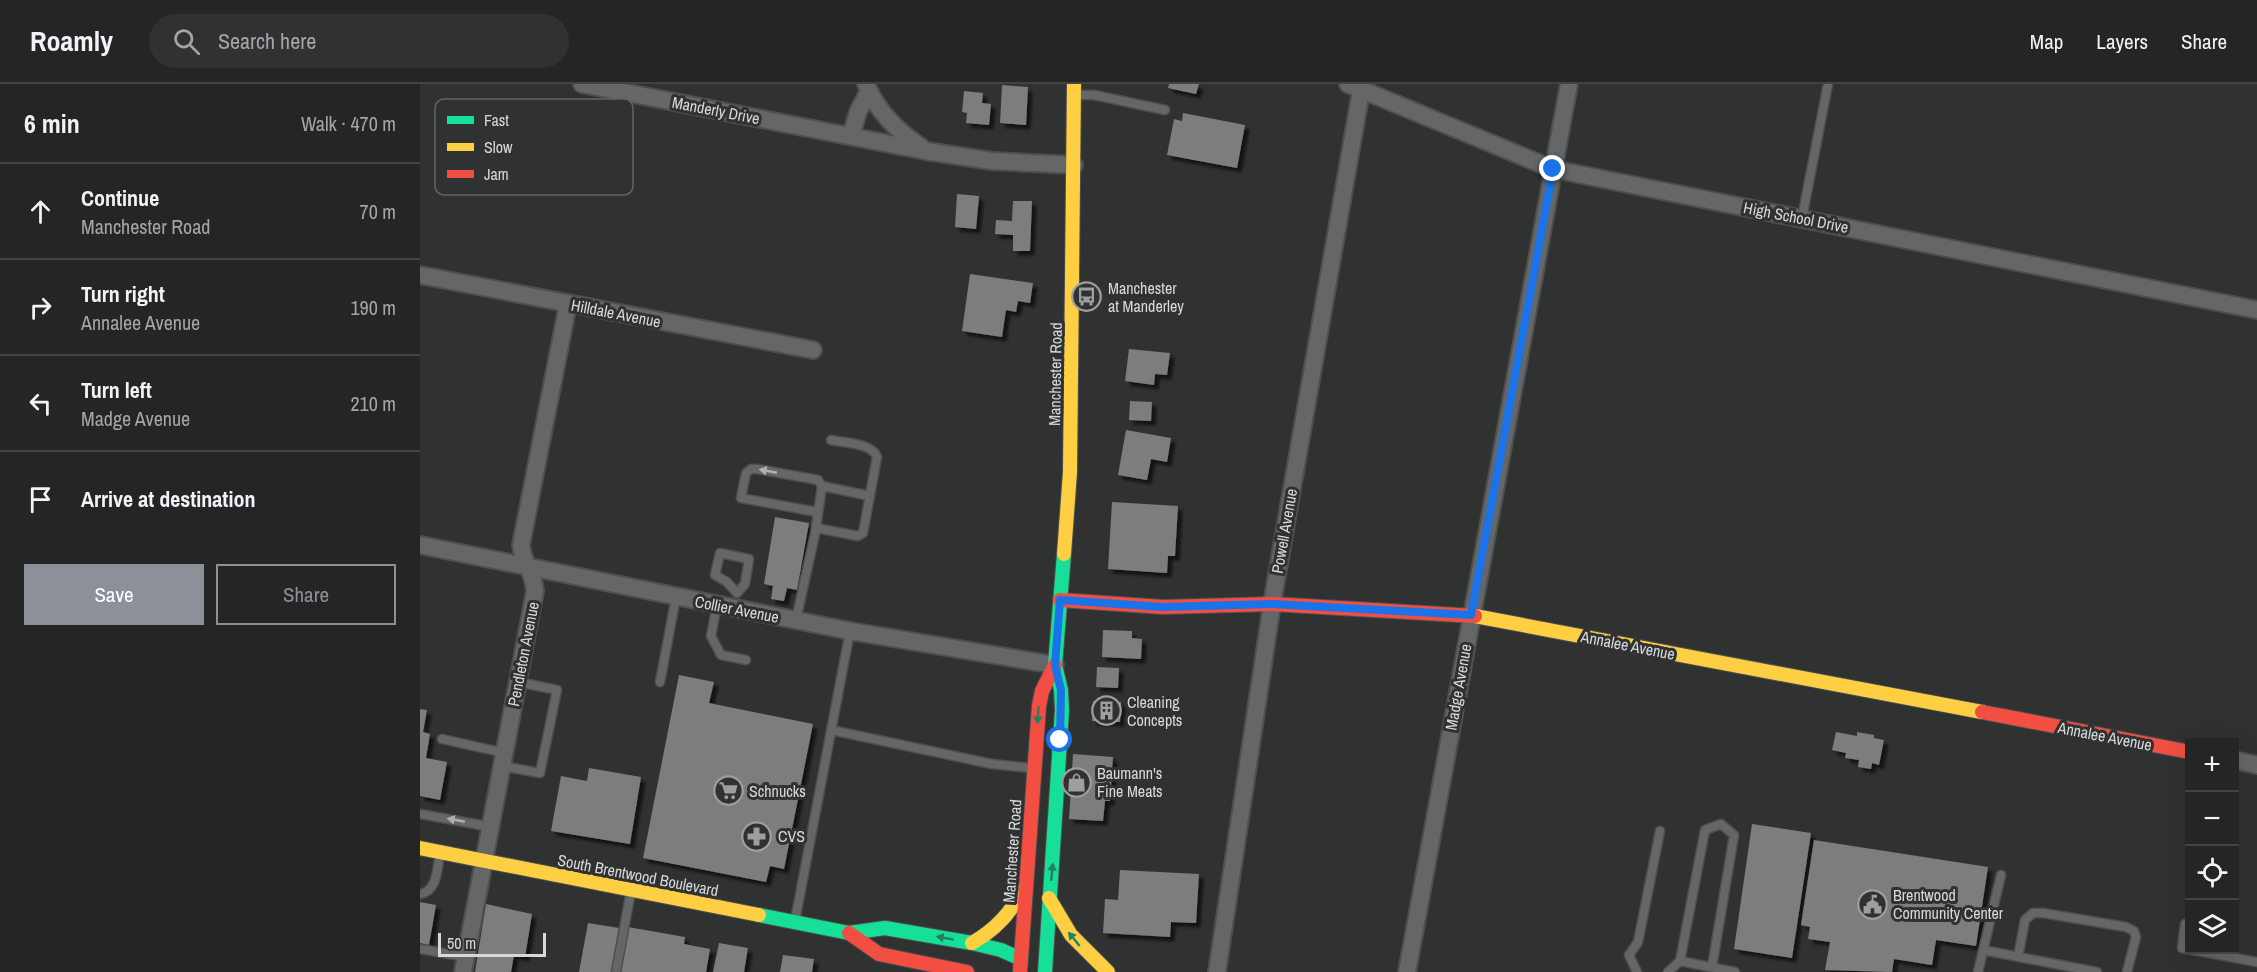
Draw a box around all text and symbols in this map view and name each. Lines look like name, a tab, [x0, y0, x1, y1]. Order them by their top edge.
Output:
search box	[149, 14, 569, 68]
text: Roamly	[30, 22, 113, 60]
icon: search	[170, 25, 203, 58]
text: Search here	[218, 26, 316, 56]
text: Map	[2030, 27, 2063, 56]
text: Layers	[2096, 27, 2148, 56]
text: Share	[2181, 27, 2227, 56]
street label: Manderly Drive	[670, 91, 762, 129]
legend	[435, 99, 633, 195]
text: 6 min	[24, 106, 80, 141]
text: Fast	[484, 109, 509, 131]
text: Walk · 470 m	[301, 110, 396, 137]
text: Slow	[484, 136, 513, 158]
route end	[1539, 155, 1565, 181]
text: Jam	[484, 163, 509, 185]
text: Continue	[81, 183, 159, 213]
icon: ahead	[24, 195, 57, 228]
street label: High School Drive	[1742, 196, 1850, 238]
text: 70 m	[360, 198, 396, 225]
text: Manchester Road	[81, 213, 210, 240]
place label: Manchester at Manderley	[1108, 277, 1184, 317]
text: Turn right	[81, 279, 165, 309]
bus stop icon: Manchester at Manderley	[1071, 281, 1103, 313]
icon: right	[24, 291, 57, 324]
text: 190 m	[350, 294, 396, 321]
street label: Hilldale Avenue	[569, 294, 663, 332]
text: Annalee Avenue	[81, 309, 200, 336]
street label: Manchester Road	[1043, 322, 1067, 426]
text: Turn left	[81, 375, 152, 405]
icon: left	[24, 387, 57, 420]
text: 210 m	[350, 390, 396, 417]
text: Madge Avenue	[81, 405, 190, 432]
one-way arrow	[759, 466, 778, 475]
icon: arrive	[24, 483, 57, 516]
text: Arrive at destination	[81, 484, 255, 514]
street label: Powell Avenue	[1266, 487, 1302, 575]
button: Save	[24, 564, 204, 625]
button: Share	[216, 564, 396, 625]
street label: Collier Avenue	[693, 590, 781, 628]
street label: Pendleton Avenue	[502, 600, 544, 708]
street label: Annalee Avenue	[1578, 625, 1677, 665]
street label: Madge Avenue	[1440, 642, 1476, 732]
place label: Cleaning Concepts	[1127, 691, 1182, 731]
building icon: Cleaning Concepts	[1090, 695, 1122, 727]
one-way arrow	[1033, 705, 1043, 724]
street label: Annalee Avenue	[2055, 716, 2154, 756]
route start	[1046, 726, 1072, 752]
map controls	[2185, 738, 2239, 954]
button: +	[2185, 738, 2239, 792]
place label: Baumann's Fine Meats	[1097, 762, 1163, 802]
shop icon: Baumann's Fine Meats	[1060, 766, 1092, 798]
supermarket icon: Schnucks	[712, 775, 744, 807]
place label: Schnucks	[749, 780, 806, 802]
button: −	[2185, 792, 2239, 846]
street label: Manchester Road	[997, 799, 1027, 903]
one-way arrow	[446, 816, 465, 825]
pharmacy icon: CVS	[741, 820, 773, 852]
place label: CVS	[778, 825, 805, 847]
button: locate	[2185, 846, 2239, 900]
street label: South Brentwood Boulevard	[556, 849, 720, 901]
one-way arrow	[1047, 862, 1057, 881]
place label: Brentwood Community Center	[1893, 884, 2004, 924]
public building icon: Brentwood Community Center	[1856, 888, 1888, 920]
button: layers	[2185, 900, 2239, 954]
scale bar	[438, 930, 546, 958]
one-way arrow	[1068, 931, 1081, 946]
text: 50 m	[447, 932, 476, 954]
one-way arrow	[935, 933, 954, 942]

